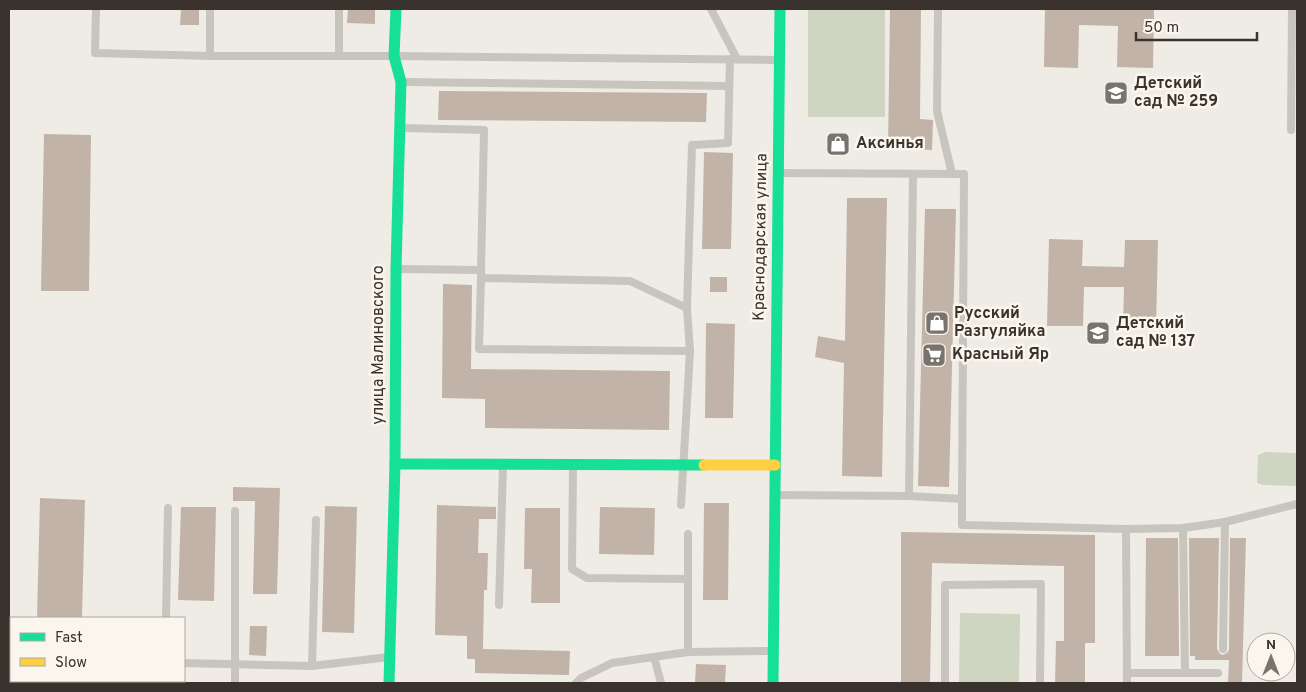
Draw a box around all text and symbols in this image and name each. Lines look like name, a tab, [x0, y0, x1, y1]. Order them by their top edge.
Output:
scale bar	[1136, 10, 1257, 42]
text: 50 m	[1144, 19, 1179, 38]
place label: Детский сад № 259	[1134, 74, 1218, 112]
school or university icon: Детский сад № 259	[1103, 80, 1129, 106]
shop icon: Аксинья	[825, 131, 851, 157]
place label: Аксинья	[856, 134, 924, 154]
street label: Краснодарская улица	[750, 153, 772, 321]
street label: улица Малиновского	[369, 265, 389, 425]
place label: Русский Разгуляйка	[954, 304, 1045, 342]
shop icon: Русский Разгуляйка	[924, 310, 950, 336]
place label: Детский сад № 137	[1116, 314, 1195, 352]
school or university icon: Детский сад № 137	[1085, 320, 1111, 346]
supermarket icon: Красный Яр	[921, 342, 947, 368]
place label: Красный Яр	[952, 345, 1049, 365]
legend	[10, 617, 185, 682]
text: Fast	[55, 629, 83, 648]
north arrow	[1246, 632, 1296, 682]
text: N	[1266, 637, 1276, 654]
text: Slow	[55, 654, 87, 673]

